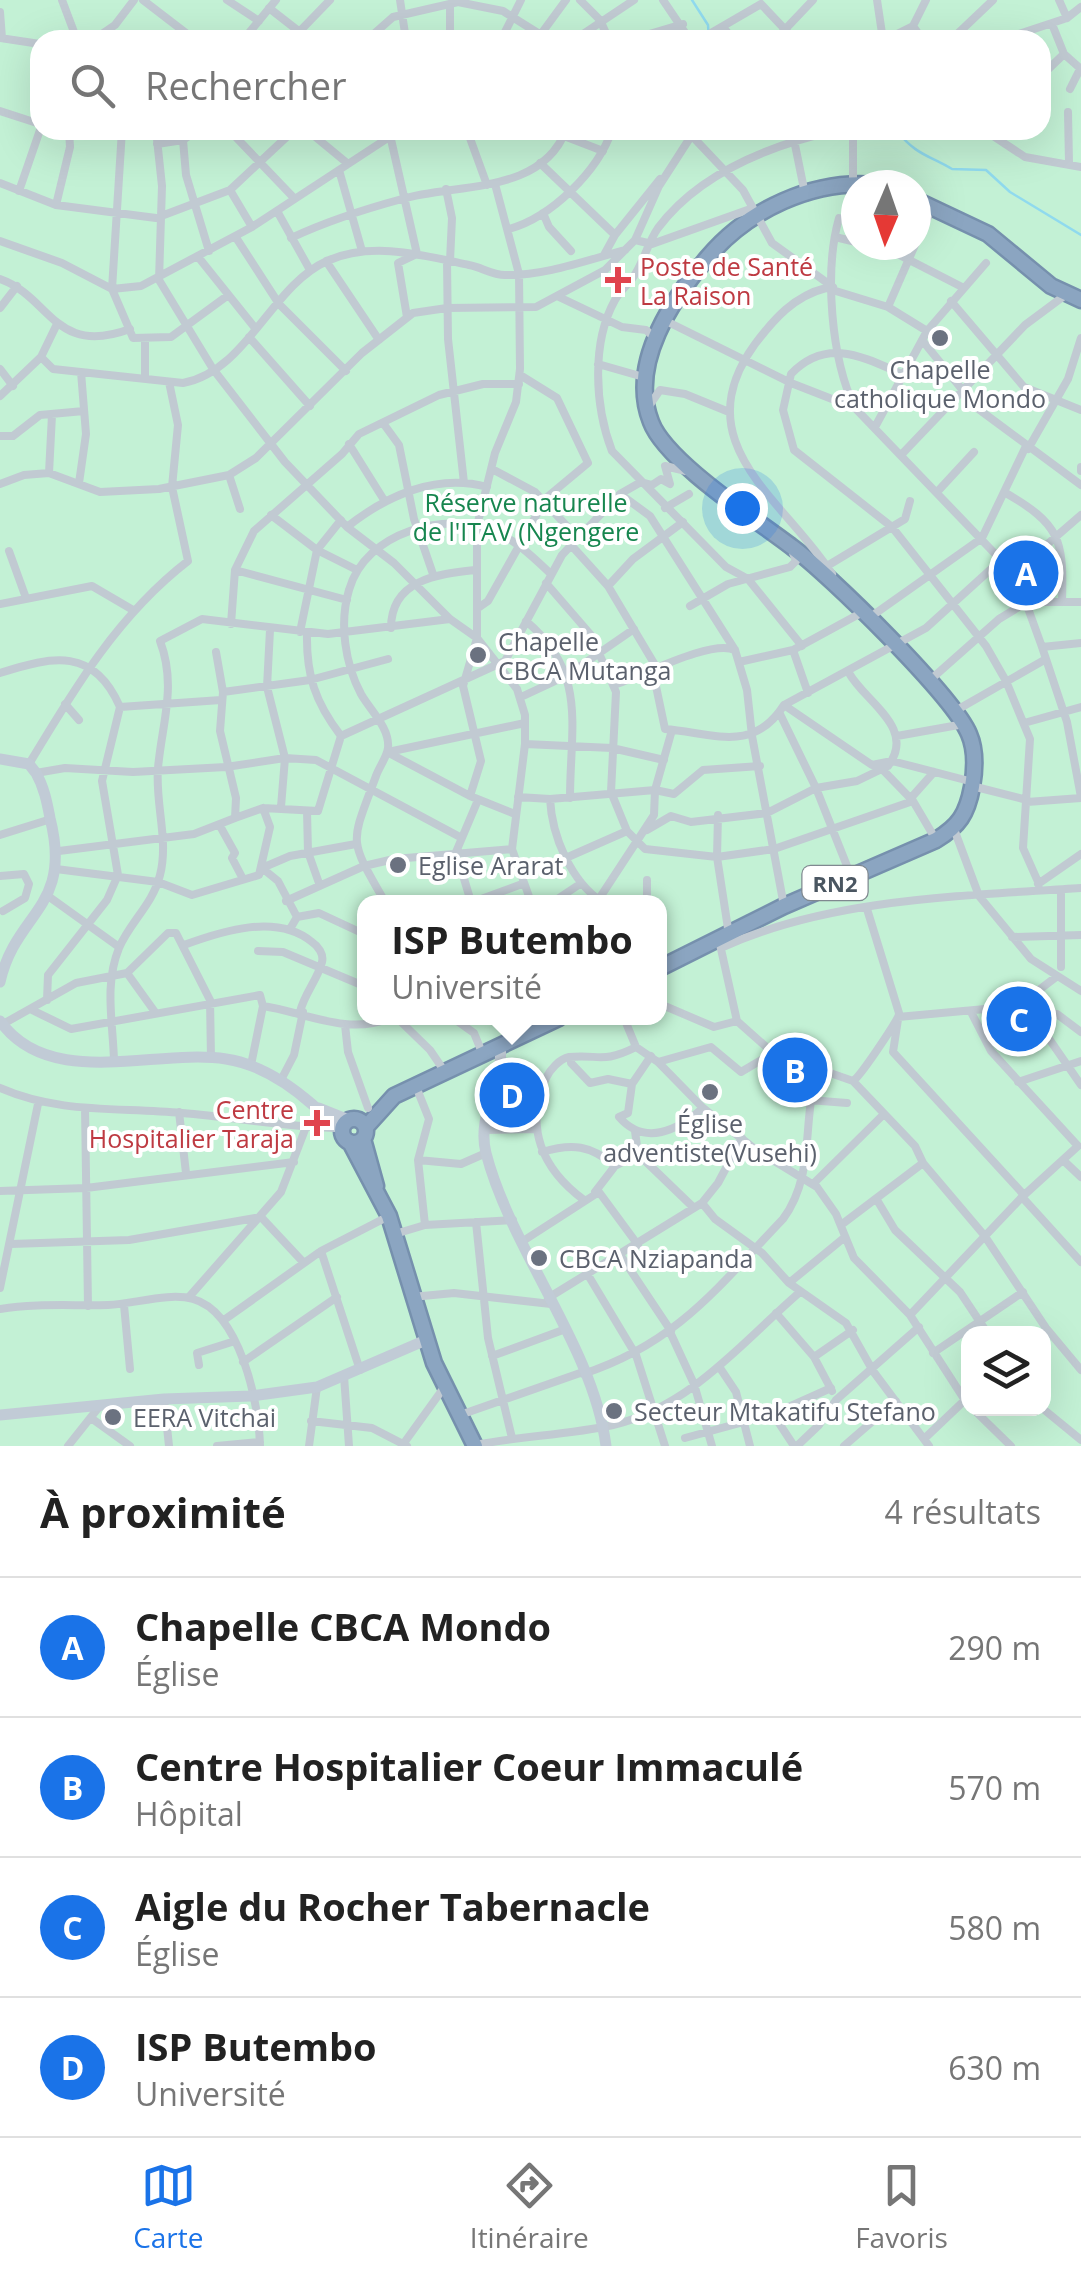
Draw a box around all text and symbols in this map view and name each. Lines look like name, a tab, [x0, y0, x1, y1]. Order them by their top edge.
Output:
search box	[30, 30, 1051, 140]
icon: search	[65, 58, 120, 113]
text: Rechercher	[145, 59, 347, 111]
north arrow	[841, 170, 931, 260]
place label: Poste de Santé La Raison	[640, 249, 813, 312]
marker: Poste de Santé La Raison	[605, 267, 631, 293]
marker: Chapelle catholique Mondo	[929, 327, 951, 349]
place label: Chapelle catholique Mondo	[834, 352, 1046, 415]
your location	[717, 483, 768, 534]
park label: Réserve naturelle de l'ITAV (Ngengere	[413, 485, 639, 548]
pin: A	[994, 536, 1058, 610]
place label: Chapelle CBCA Mutanga	[498, 624, 671, 687]
marker: Chapelle CBCA Mutanga	[467, 644, 489, 666]
place label: Eglise Ararat	[418, 848, 564, 882]
marker: Eglise Ararat	[387, 854, 409, 876]
road number: RN2	[802, 866, 868, 900]
popup	[357, 895, 667, 1025]
text: ISP Butembo	[391, 913, 633, 965]
text: Université	[391, 965, 542, 1008]
pin: C	[986, 982, 1052, 1056]
pin: B	[762, 1032, 828, 1108]
pin: D	[480, 1058, 544, 1132]
marker: Église adventiste(Vusehi)	[699, 1081, 721, 1103]
place label: Centre Hospitalier Taraja	[89, 1092, 294, 1155]
place label: Église adventiste(Vusehi)	[603, 1106, 817, 1169]
marker: Centre Hospitalier Taraja	[304, 1110, 330, 1136]
place label: CBCA Nziapanda	[559, 1241, 753, 1275]
marker: CBCA Nziapanda	[528, 1247, 550, 1269]
map controls	[961, 1326, 1051, 1416]
button: layers	[961, 1326, 1051, 1416]
place label: Secteur Mtakatifu Stefano	[634, 1394, 936, 1428]
place label: EERA Vitchai	[133, 1400, 276, 1434]
marker: Secteur Mtakatifu Stefano	[603, 1400, 625, 1422]
marker: EERA Vitchai	[102, 1406, 124, 1428]
text: À proximité	[40, 1483, 286, 1540]
text: 4 résultats	[885, 1490, 1041, 1533]
text: Chapelle CBCA Mondo	[135, 1600, 551, 1652]
text: A	[61, 1626, 84, 1669]
text: 290 m	[948, 1626, 1041, 1669]
text: Église	[135, 1652, 220, 1695]
text: Centre Hospitalier Coeur Immaculé	[135, 1740, 803, 1792]
text: B	[62, 1766, 83, 1809]
text: 570 m	[948, 1766, 1041, 1809]
text: Hôpital	[135, 1792, 243, 1835]
text: Aigle du Rocher Tabernacle	[135, 1880, 650, 1932]
text: C	[62, 1906, 83, 1949]
text: 580 m	[948, 1906, 1041, 1949]
text: Église	[135, 1932, 220, 1975]
text: ISP Butembo	[135, 2020, 377, 2072]
text: D	[61, 2046, 84, 2089]
text: 630 m	[948, 2046, 1041, 2089]
text: Université	[135, 2072, 286, 2115]
tab: Carte	[133, 2158, 204, 2256]
tab: Itinéraire	[470, 2158, 589, 2256]
tab: Favoris	[855, 2158, 948, 2256]

